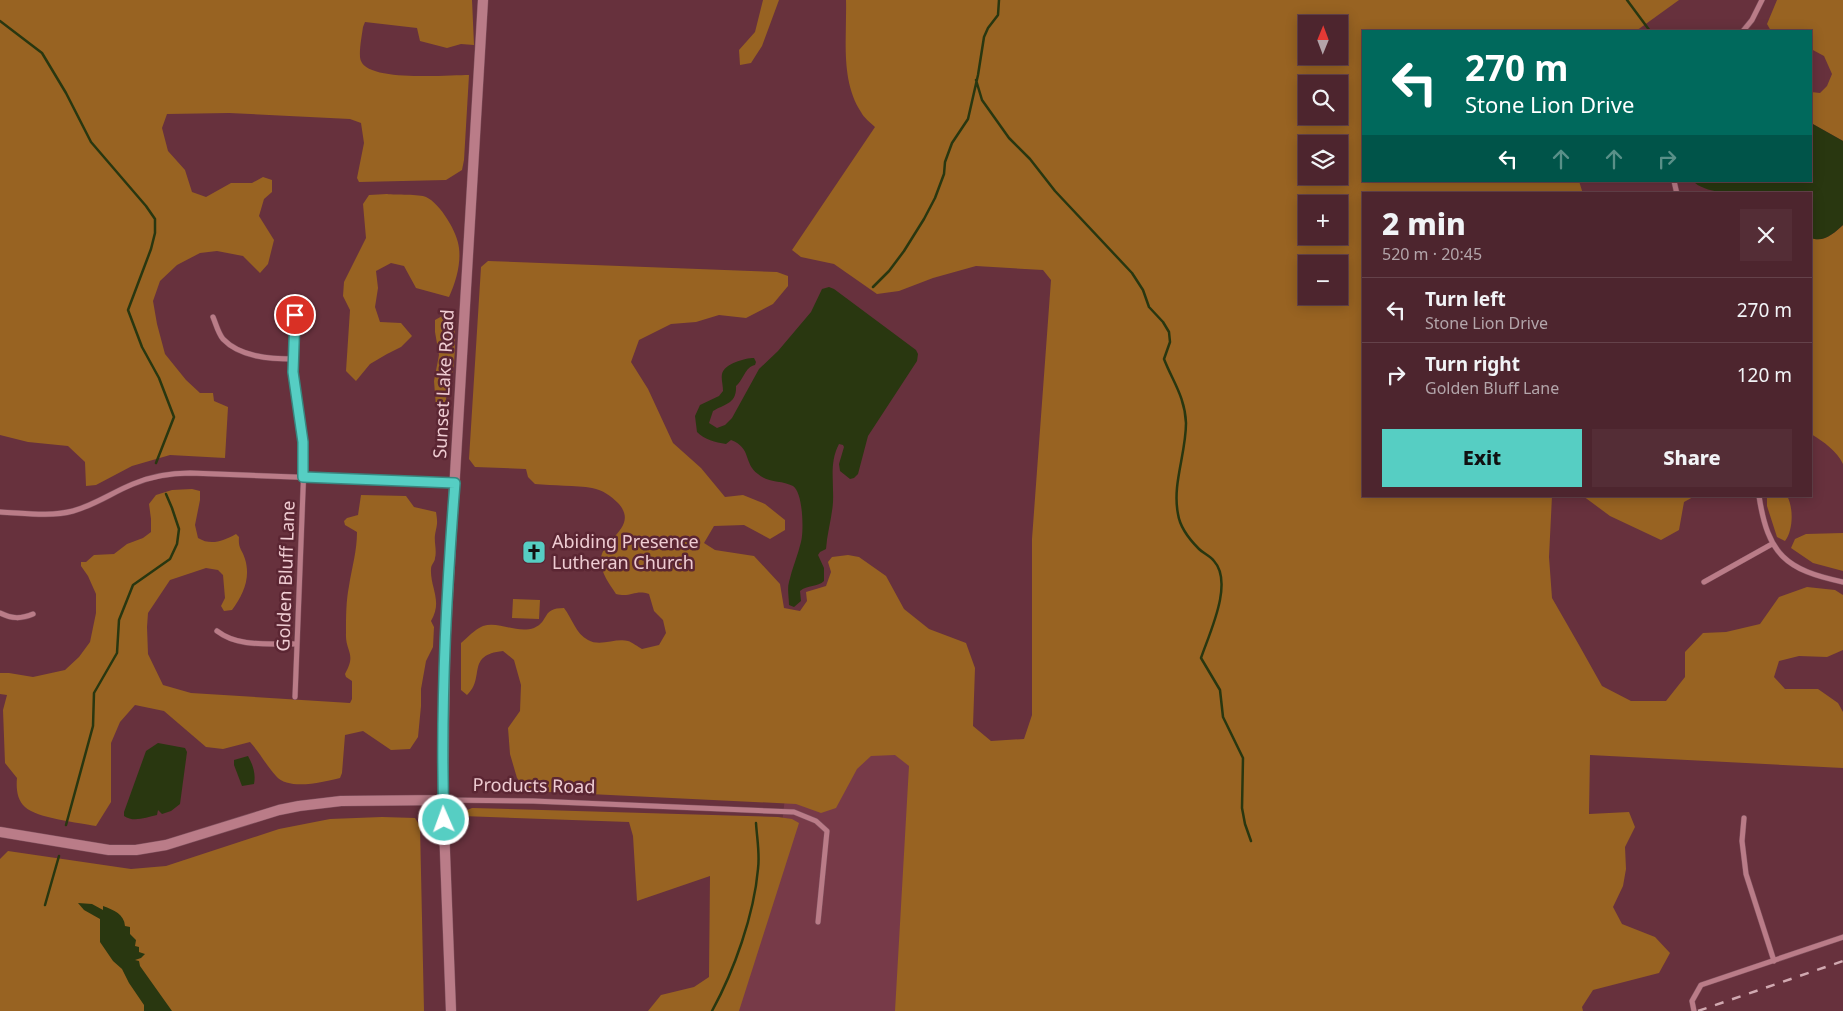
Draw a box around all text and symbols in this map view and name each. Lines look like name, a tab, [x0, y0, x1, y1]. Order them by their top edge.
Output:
north arrow	[1298, 15, 1348, 65]
map controls	[1298, 15, 1348, 305]
text: 270 m	[1465, 44, 1568, 91]
icon: left	[1382, 50, 1447, 115]
button: search	[1298, 75, 1348, 125]
text: Stone Lion Drive	[1465, 89, 1634, 119]
button: layers	[1298, 135, 1348, 185]
icon: left	[1494, 145, 1522, 173]
icon: ahead	[1547, 145, 1575, 173]
icon: ahead	[1600, 145, 1628, 173]
icon: right	[1653, 145, 1681, 173]
button: +	[1298, 195, 1348, 245]
text: 2 min	[1382, 203, 1466, 244]
button: close	[1740, 209, 1792, 261]
text: 520 m · 20:45	[1382, 243, 1482, 265]
button: −	[1298, 255, 1348, 305]
text: Turn left	[1425, 286, 1506, 312]
pin	[274, 294, 316, 336]
icon: left	[1382, 296, 1410, 324]
text: 270 m	[1737, 297, 1792, 323]
icon: arrive	[281, 301, 309, 329]
street label: Sunset Lake Road	[427, 309, 459, 459]
text: Stone Lion Drive	[1425, 312, 1548, 334]
text: Turn right	[1425, 351, 1520, 377]
icon: right	[1382, 361, 1410, 389]
text: 120 m	[1737, 362, 1792, 388]
text: Golden Bluff Lane	[1425, 377, 1559, 399]
button: Exit	[1382, 429, 1582, 487]
button: Share	[1592, 429, 1792, 487]
street label: Golden Bluff Lane	[270, 500, 300, 652]
place label: Abiding Presence Lutheran Church	[552, 529, 699, 574]
church icon: Abiding Presence Lutheran Church	[521, 539, 547, 565]
street label: Products Road	[472, 772, 596, 798]
position arrow	[417, 793, 469, 845]

